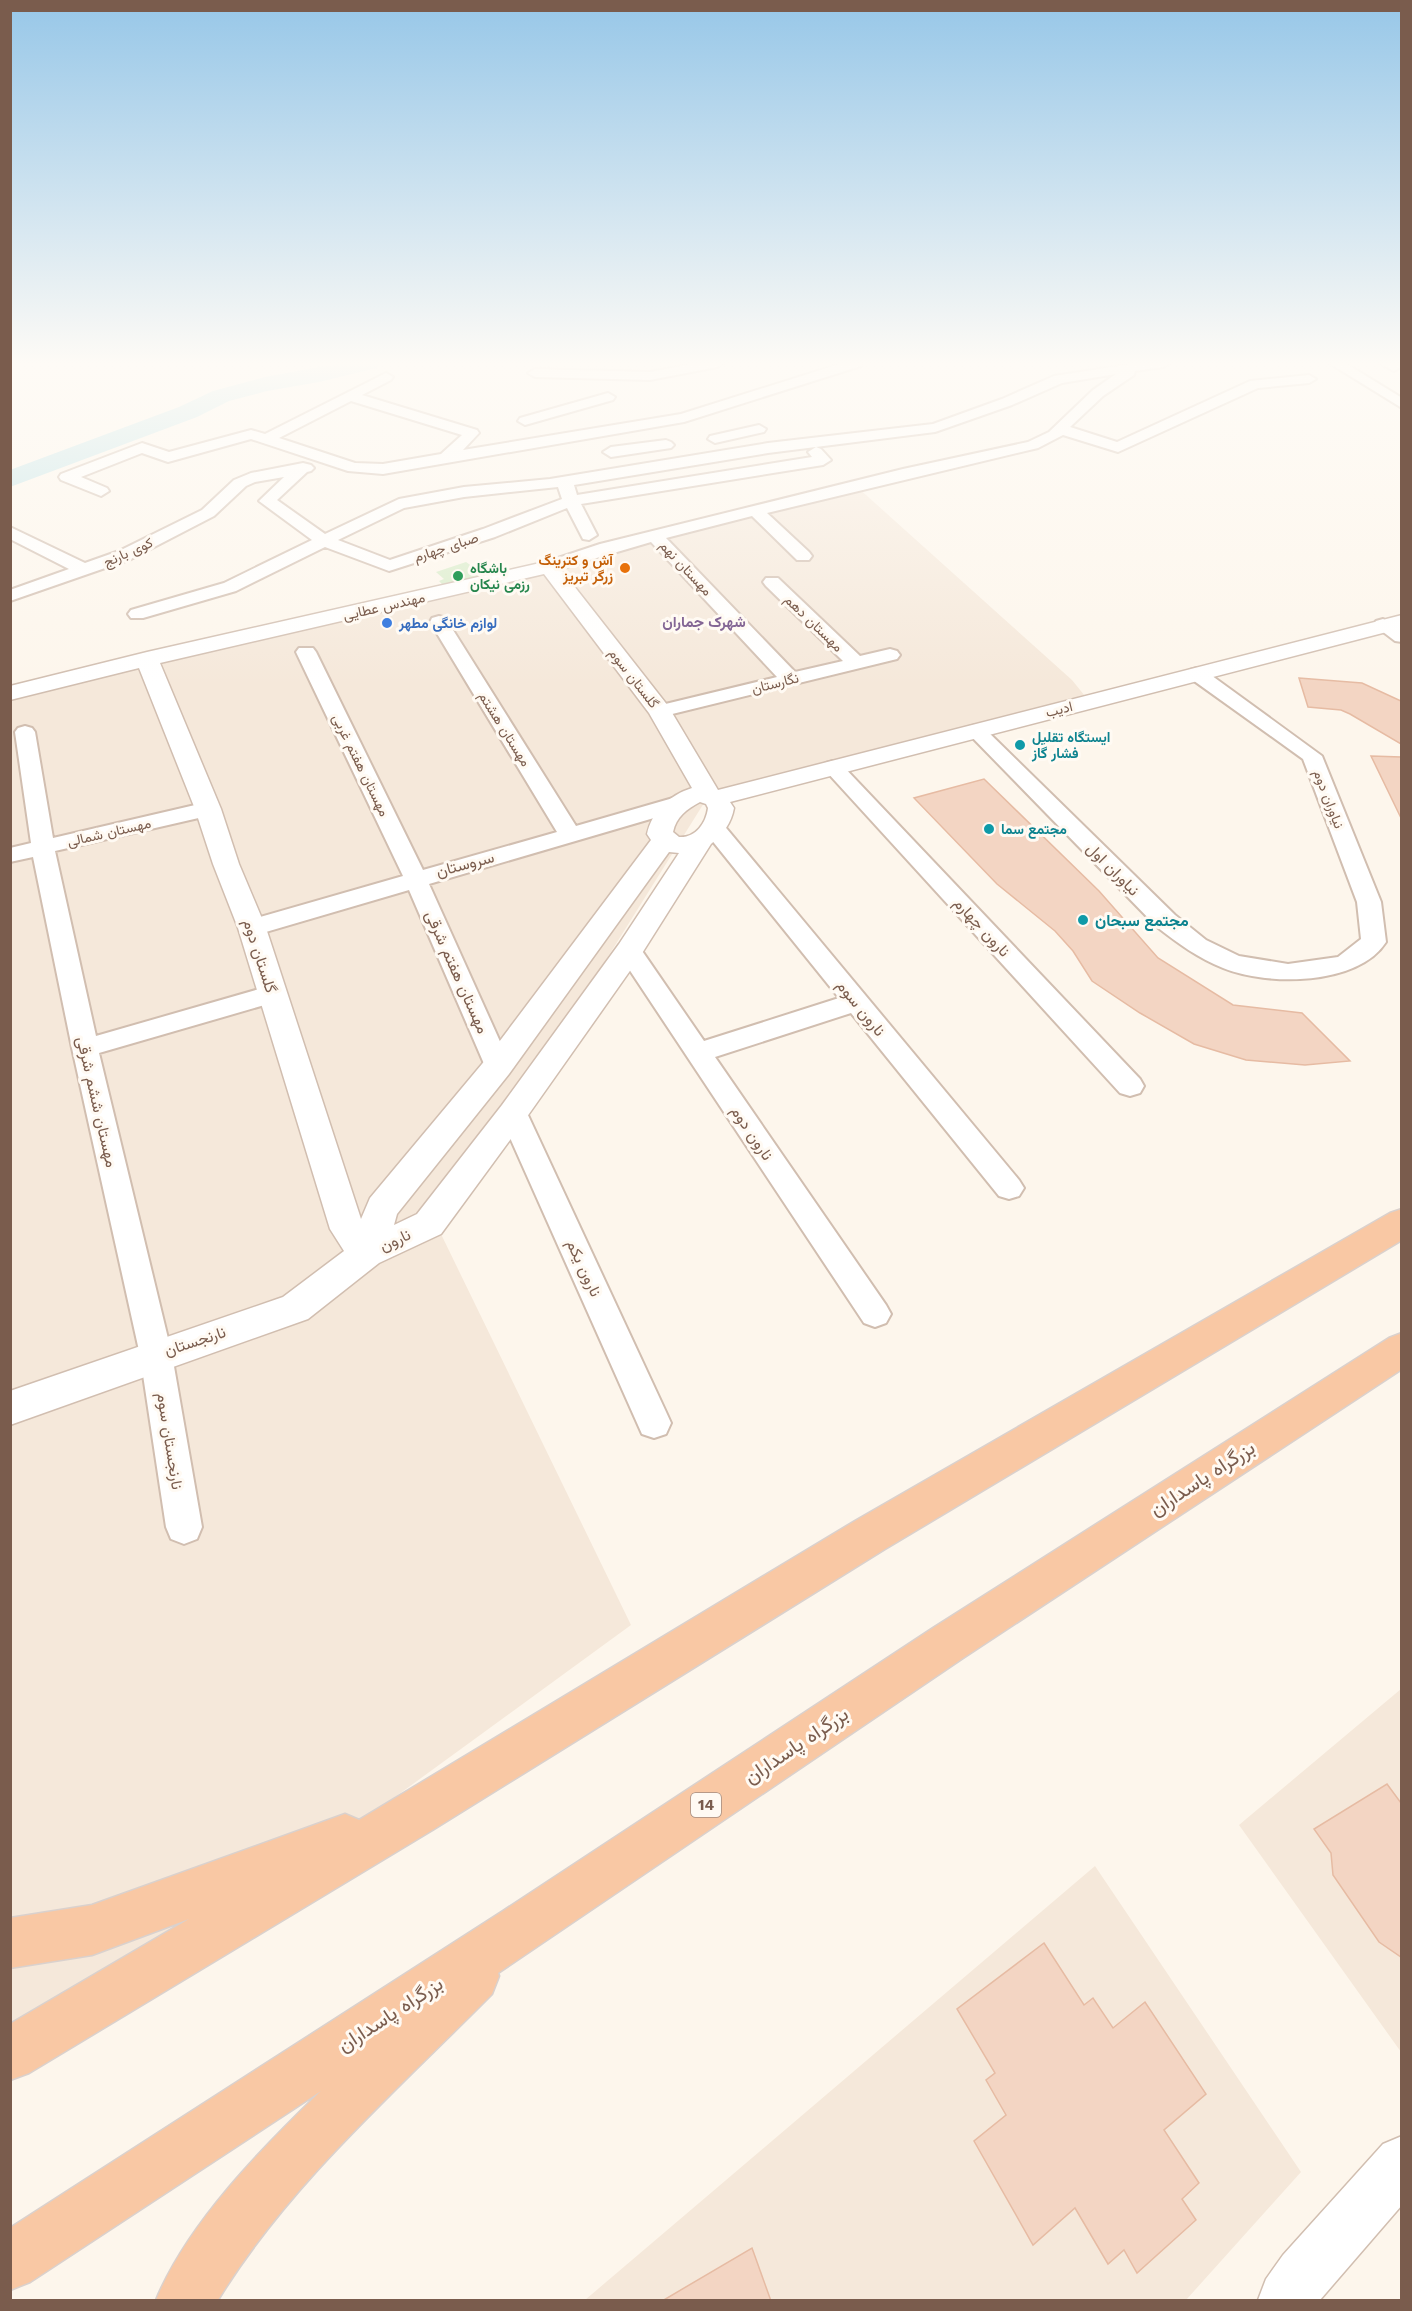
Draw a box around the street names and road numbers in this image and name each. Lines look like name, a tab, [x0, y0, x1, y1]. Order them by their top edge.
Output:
street label: صبای چهارم	[412, 529, 481, 567]
street label: کوی بارنج	[101, 534, 156, 573]
street label: مهستان نهم	[656, 537, 716, 600]
street label: مهندس عطایی	[341, 589, 427, 624]
street label: مهستان دهم	[781, 591, 846, 655]
street label: گلستان سوم	[605, 645, 662, 712]
street label: نگارستان	[750, 669, 800, 698]
street label: مهستان هشتم	[475, 689, 534, 770]
street label: ادیب	[1044, 698, 1074, 721]
street label: مهستان هفتم غربی	[328, 711, 393, 819]
street label: نیاوران دوم	[1310, 767, 1347, 831]
street label: مهستان شمالی	[66, 815, 153, 850]
street label: نیاوران اول	[1082, 839, 1143, 900]
street label: سروستان	[434, 847, 496, 882]
street label: نارون چهارم	[948, 893, 1014, 962]
street label: مهستان هفتم شرقی	[420, 908, 493, 1037]
street label: گلستان دوم	[238, 917, 281, 996]
street label: نارون سوم	[832, 976, 889, 1041]
street label: مهستان ششم شرقی	[72, 1035, 121, 1170]
street label: نارون دوم	[726, 1102, 777, 1164]
street label: نارون	[377, 1225, 414, 1256]
street label: نارون یکم	[562, 1236, 605, 1300]
street label: نارنجستان	[162, 1322, 228, 1361]
street label: نارنجستان سوم	[152, 1391, 187, 1491]
street label: بزرگراه پاسداران	[1145, 1435, 1260, 1523]
street label: بزرگراه پاسداران	[739, 1701, 854, 1790]
road number: 14	[691, 1793, 721, 1817]
street label: بزرگراه پاسداران	[333, 1971, 448, 2059]

